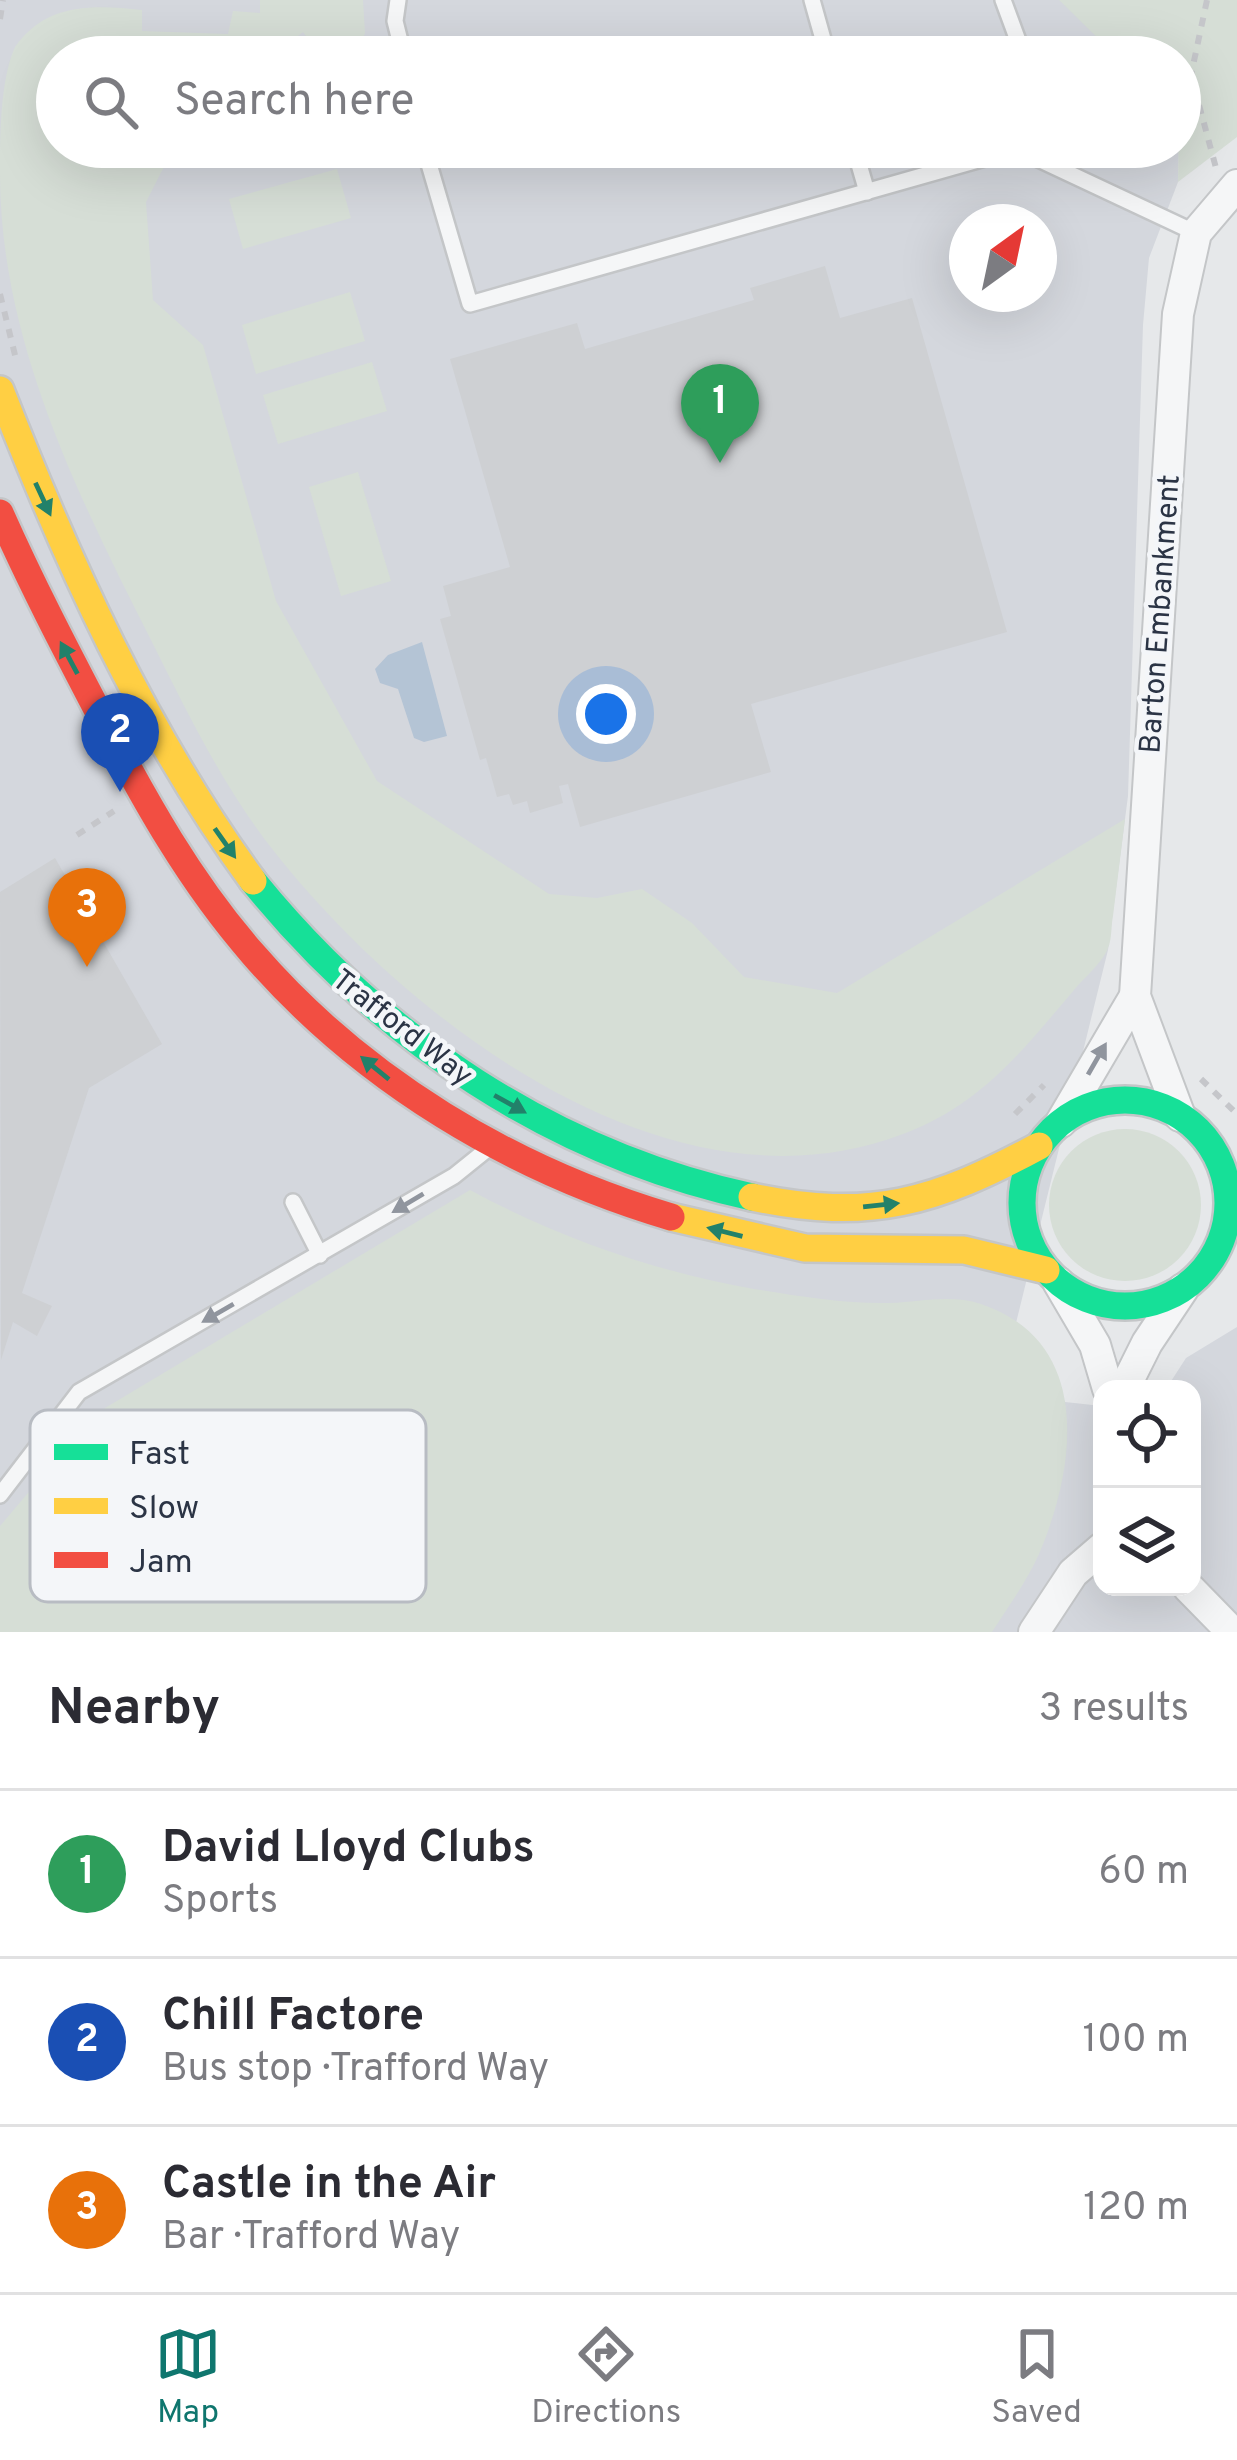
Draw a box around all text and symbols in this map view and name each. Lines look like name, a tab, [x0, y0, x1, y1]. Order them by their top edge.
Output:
search box	[36, 36, 1201, 168]
icon: search	[78, 69, 144, 135]
text: Search here	[174, 74, 414, 131]
north arrow	[949, 204, 1057, 312]
pin: 1	[681, 364, 759, 463]
street label: Barton Embankment	[1133, 473, 1190, 755]
one-way arrow	[33, 482, 53, 517]
one-way arrow	[60, 641, 80, 676]
your location	[576, 684, 636, 744]
pin: 2	[81, 693, 159, 792]
one-way arrow	[213, 827, 236, 860]
pin: 3	[48, 868, 126, 967]
street label: Trafford Way	[324, 962, 479, 1096]
one-way arrow	[1086, 1042, 1107, 1075]
one-way arrow	[360, 1055, 391, 1081]
one-way arrow	[493, 1093, 526, 1114]
one-way arrow	[391, 1192, 425, 1213]
one-way arrow	[862, 1195, 900, 1214]
one-way arrow	[707, 1222, 744, 1241]
one-way arrow	[202, 1301, 235, 1322]
map controls	[1093, 1380, 1201, 1596]
button: locate	[1093, 1380, 1201, 1488]
legend	[30, 1410, 426, 1602]
text: Fast	[129, 1435, 190, 1477]
button: layers	[1093, 1488, 1201, 1596]
text: Slow	[129, 1489, 199, 1531]
text: Jam	[129, 1543, 193, 1585]
text: Nearby	[48, 1678, 220, 1743]
text: 3 results	[1039, 1686, 1189, 1735]
text: David Lloyd Clubs	[162, 1821, 535, 1878]
text: 1	[79, 1849, 95, 1898]
text: 60 m	[1098, 1849, 1189, 1898]
text: Sports	[162, 1878, 278, 1927]
text: Chill Factore	[162, 1989, 424, 2046]
text: 2	[75, 2017, 99, 2066]
text: 100 m	[1082, 2017, 1189, 2066]
text: Bus stop · Trafford Way	[162, 2046, 549, 2095]
text: Castle in the Air	[162, 2157, 496, 2214]
text: 3	[75, 2185, 99, 2234]
text: 120 m	[1083, 2185, 1189, 2234]
text: Bar · Trafford Way	[162, 2214, 460, 2263]
tab: Map	[155, 2321, 221, 2435]
tab: Directions	[531, 2321, 681, 2435]
tab: Saved	[991, 2321, 1082, 2435]

